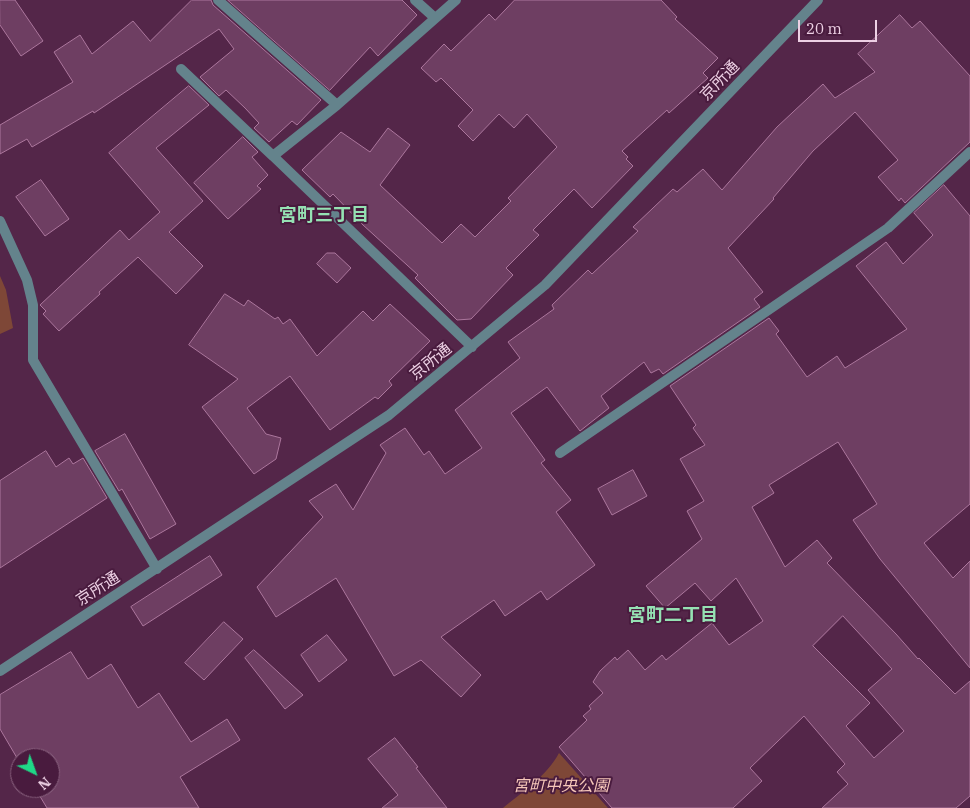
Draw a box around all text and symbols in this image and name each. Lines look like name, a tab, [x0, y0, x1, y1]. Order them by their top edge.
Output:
scale bar	[800, 10, 879, 42]
text: 20 m	[806, 19, 842, 38]
street label: 京所通	[696, 57, 744, 105]
district label: 宮町三丁目	[279, 205, 369, 227]
street label: 京所通	[406, 339, 456, 385]
street label: 京所通	[73, 568, 123, 610]
district label: 宮町二丁目	[628, 605, 718, 627]
north arrow	[10, 748, 60, 798]
text: N	[34, 773, 55, 794]
park label: 宮町中央公園	[513, 776, 609, 796]

